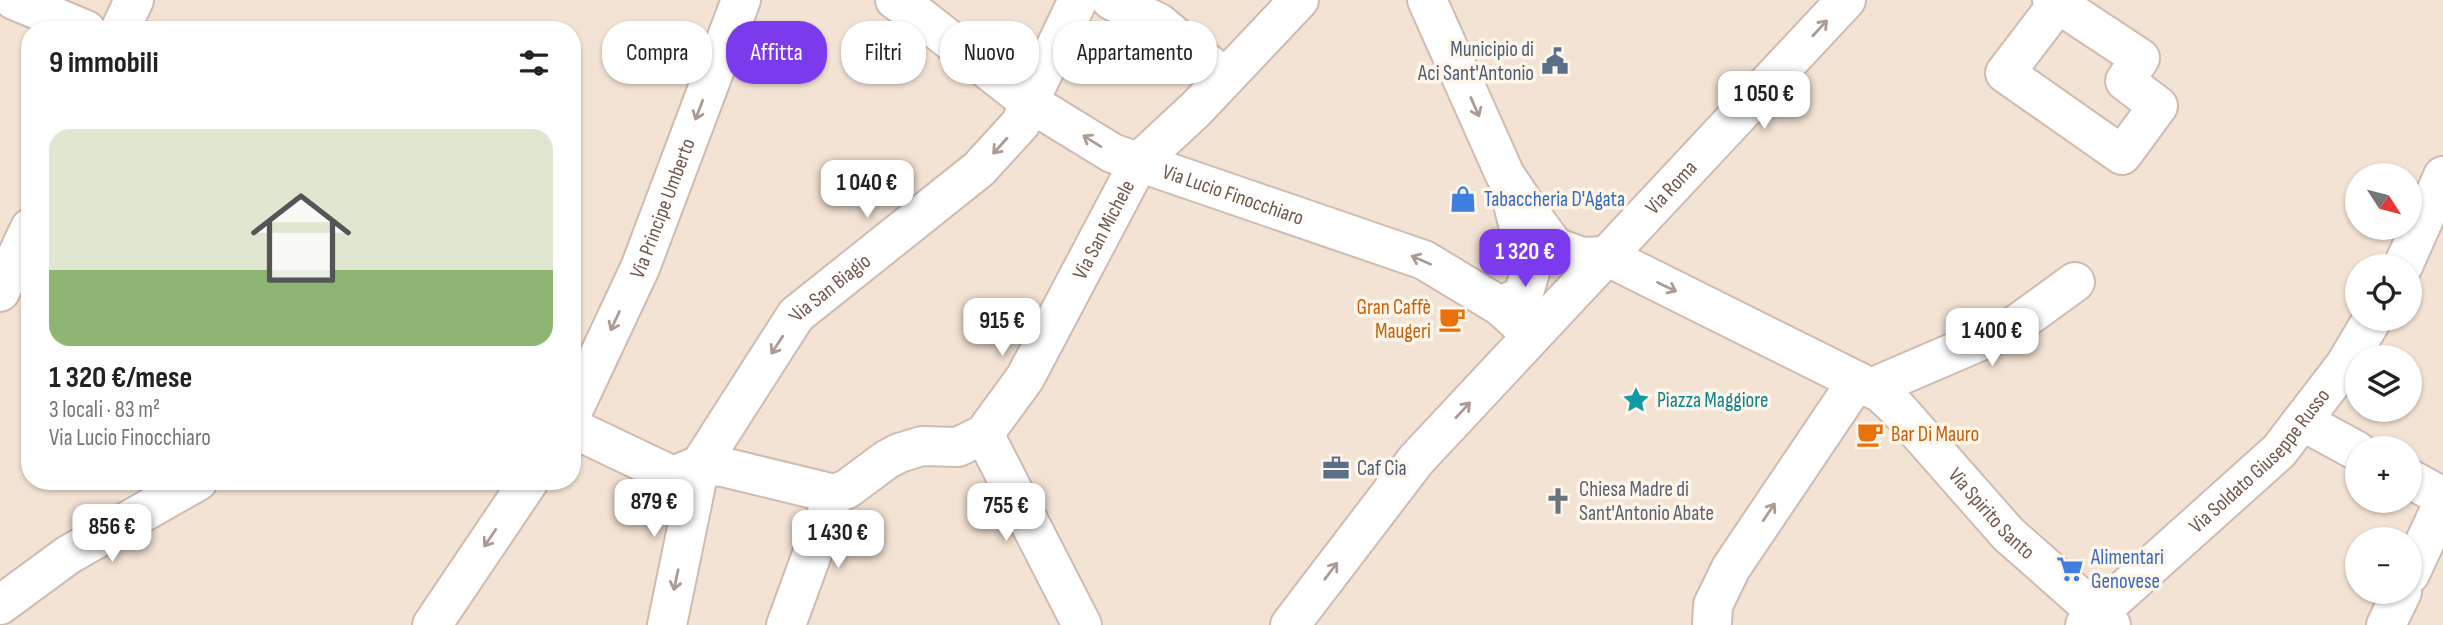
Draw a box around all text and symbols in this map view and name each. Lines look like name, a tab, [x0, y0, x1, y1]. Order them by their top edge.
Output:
one-way arrow	[1811, 20, 1828, 37]
chip: Compra	[602, 21, 712, 84]
chip: Affitta	[726, 21, 827, 84]
chip: Filtri	[841, 21, 926, 84]
chip: Nuovo	[940, 21, 1039, 84]
chip: Appartamento	[1053, 21, 1217, 84]
place label: Municipio di Aci Sant'Antonio	[1417, 37, 1534, 86]
icon: filters	[515, 44, 553, 82]
text: 9 immobili	[49, 45, 159, 81]
public building icon: Municipio di Aci Sant'Antonio	[1540, 46, 1570, 76]
pin: 1 050 €	[1699, 72, 1829, 131]
text: 1 050 €	[1734, 80, 1794, 108]
one-way arrow	[1469, 96, 1482, 117]
one-way arrow	[692, 98, 705, 120]
one-way arrow	[1083, 134, 1103, 148]
street label: Via Principe Umberto	[625, 135, 701, 283]
one-way arrow	[992, 137, 1008, 155]
street label: Via Roma	[1640, 155, 1703, 220]
street label: Via Lucio Finocchiaro	[1159, 159, 1307, 231]
pin: 1 040 €	[802, 160, 932, 220]
north arrow	[2345, 163, 2422, 240]
map controls	[2345, 163, 2422, 604]
text: 1 040 €	[837, 169, 897, 197]
icon: home	[238, 175, 364, 301]
street label: Via San Michele	[1067, 176, 1140, 284]
shop icon: Tabaccheria D'Agata	[1448, 184, 1478, 214]
place label: Tabaccheria D'Agata	[1484, 187, 1625, 212]
pin: 1 320 €	[1460, 230, 1590, 289]
text: 1 320 €	[1495, 238, 1555, 266]
street label: Via San Biagio	[783, 248, 876, 326]
one-way arrow	[1411, 252, 1432, 265]
button: locate	[2345, 254, 2422, 331]
one-way arrow	[1656, 280, 1677, 294]
place label: Gran Caffè Maugeri	[1356, 295, 1431, 344]
pin: 915 €	[953, 298, 1051, 358]
cafe icon: Gran Caffè Maugeri	[1437, 304, 1467, 334]
text: 915 €	[979, 307, 1025, 335]
pin: 1 400 €	[1927, 308, 2057, 368]
one-way arrow	[608, 310, 621, 331]
text: 1 400 €	[1962, 317, 2022, 345]
one-way arrow	[770, 335, 784, 354]
button: layers	[2345, 345, 2422, 422]
text: 1 320 €/mese	[49, 360, 192, 396]
street label: Via Soldato Giuseppe Russo	[2184, 384, 2335, 539]
place icon: Piazza Maggiore	[1621, 385, 1651, 415]
place label: Piazza Maggiore	[1657, 388, 1768, 413]
text: 3 locali · 83 m²	[49, 396, 160, 424]
one-way arrow	[1454, 402, 1471, 419]
cafe icon: Bar Di Mauro	[1855, 419, 1885, 449]
place label: Bar Di Mauro	[1891, 422, 1979, 447]
text: Via Lucio Finocchiaro	[49, 424, 211, 452]
button: +	[2345, 436, 2422, 513]
office icon: Caf Cia	[1321, 453, 1351, 483]
place label: Caf Cia	[1357, 456, 1407, 481]
street label: Via Spirito Santo	[1943, 463, 2040, 565]
place label: Chiesa Madre di Sant'Antonio Abate	[1579, 477, 1714, 526]
pin: 879 €	[605, 480, 703, 539]
pin: 755 €	[957, 484, 1055, 543]
church icon: Chiesa Madre di Sant'Antonio Abate	[1543, 486, 1573, 516]
text: 879 €	[630, 488, 678, 516]
text: 755 €	[983, 492, 1029, 520]
one-way arrow	[1762, 502, 1776, 522]
pin: 856 €	[63, 504, 161, 564]
pin: 1 430 €	[773, 510, 903, 570]
text: 856 €	[88, 513, 136, 541]
text: 1 430 €	[808, 519, 868, 547]
button: −	[2345, 527, 2422, 604]
one-way arrow	[483, 528, 498, 547]
place label: Alimentari Genovese	[2090, 545, 2164, 594]
supermarket icon: Alimentari Genovese	[2055, 554, 2085, 584]
one-way arrow	[1324, 562, 1339, 581]
one-way arrow	[668, 568, 682, 591]

